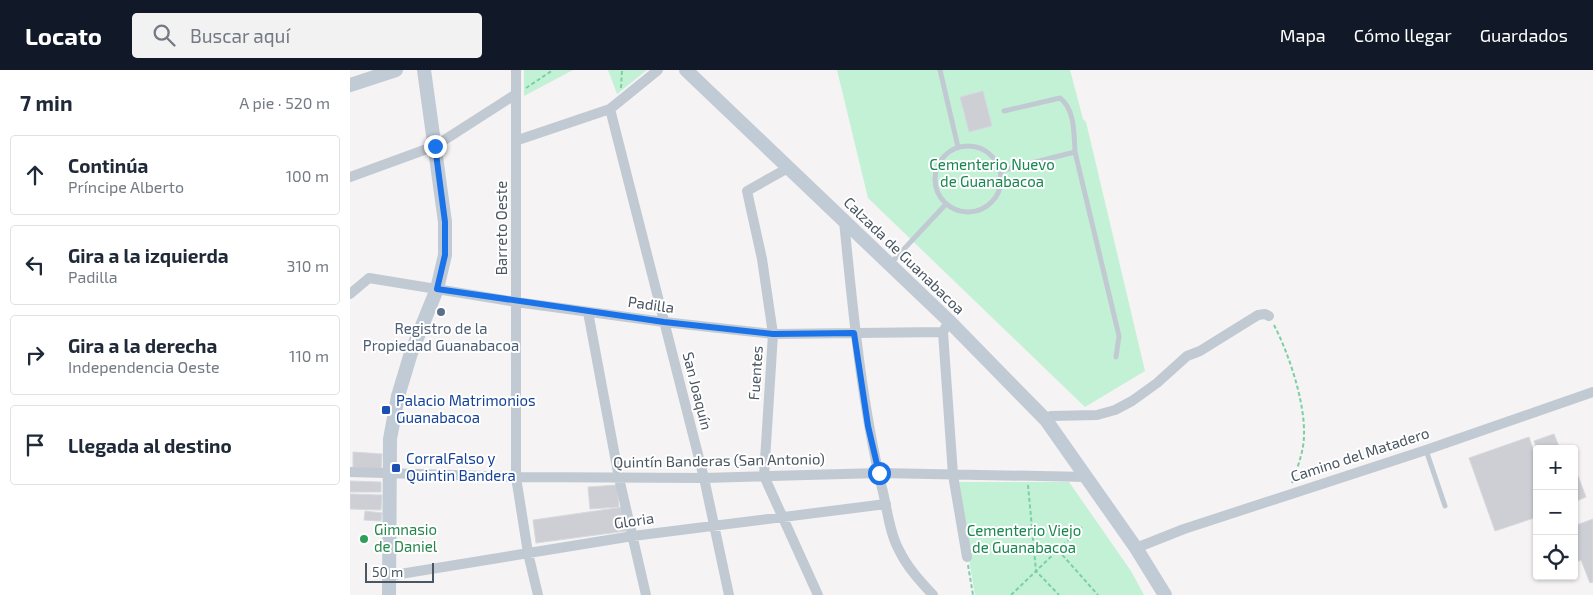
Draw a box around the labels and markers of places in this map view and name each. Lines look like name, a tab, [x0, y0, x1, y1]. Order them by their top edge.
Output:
marker: Registro de la Propiedad Guanabacoa	[435, 306, 447, 318]
place label: Registro de la Propiedad Guanabacoa	[363, 319, 519, 354]
place label: Palacio Matrimonios Guanabacoa	[396, 391, 536, 426]
marker: Palacio Matrimonios Guanabacoa	[380, 404, 392, 416]
place label: CorralFalso y Quintin Bandera	[406, 449, 516, 485]
marker: CorralFalso y Quintin Bandera	[390, 462, 402, 474]
place label: Gimnasio de Daniel	[374, 520, 438, 555]
marker: Gimnasio de Daniel	[358, 533, 370, 545]

